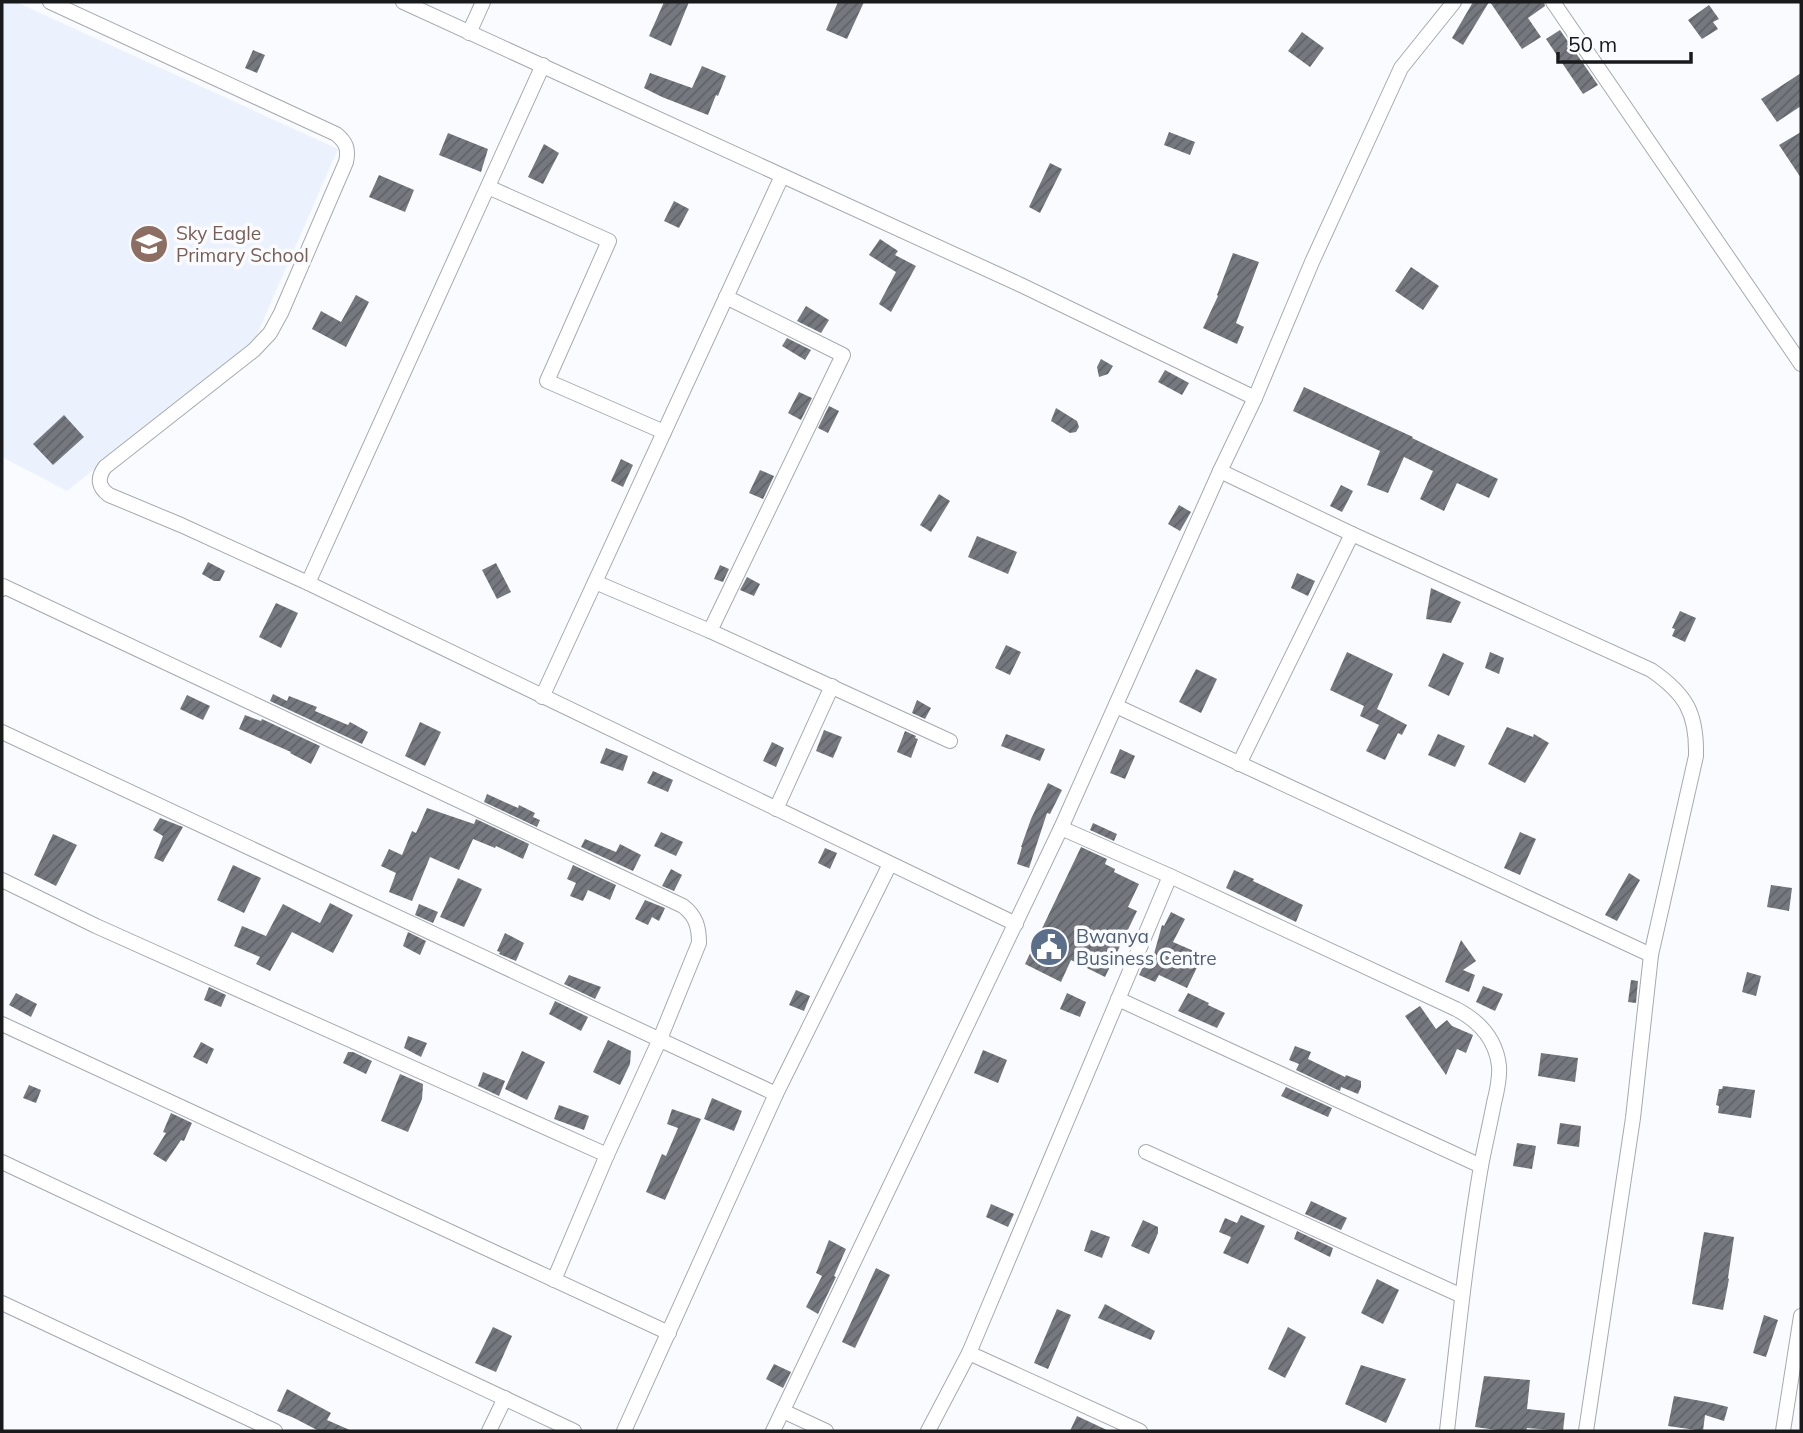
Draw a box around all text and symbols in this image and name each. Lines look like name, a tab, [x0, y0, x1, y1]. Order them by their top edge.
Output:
scale bar	[1558, 21, 1691, 65]
text: 50 m	[1568, 31, 1617, 57]
place label: Sky Eagle Primary School	[176, 221, 309, 267]
school or university icon: Sky Eagle Primary School	[128, 223, 170, 265]
place label: Bwanya Business Centre	[1076, 924, 1217, 970]
public building icon: Bwanya Business Centre	[1028, 926, 1070, 968]

